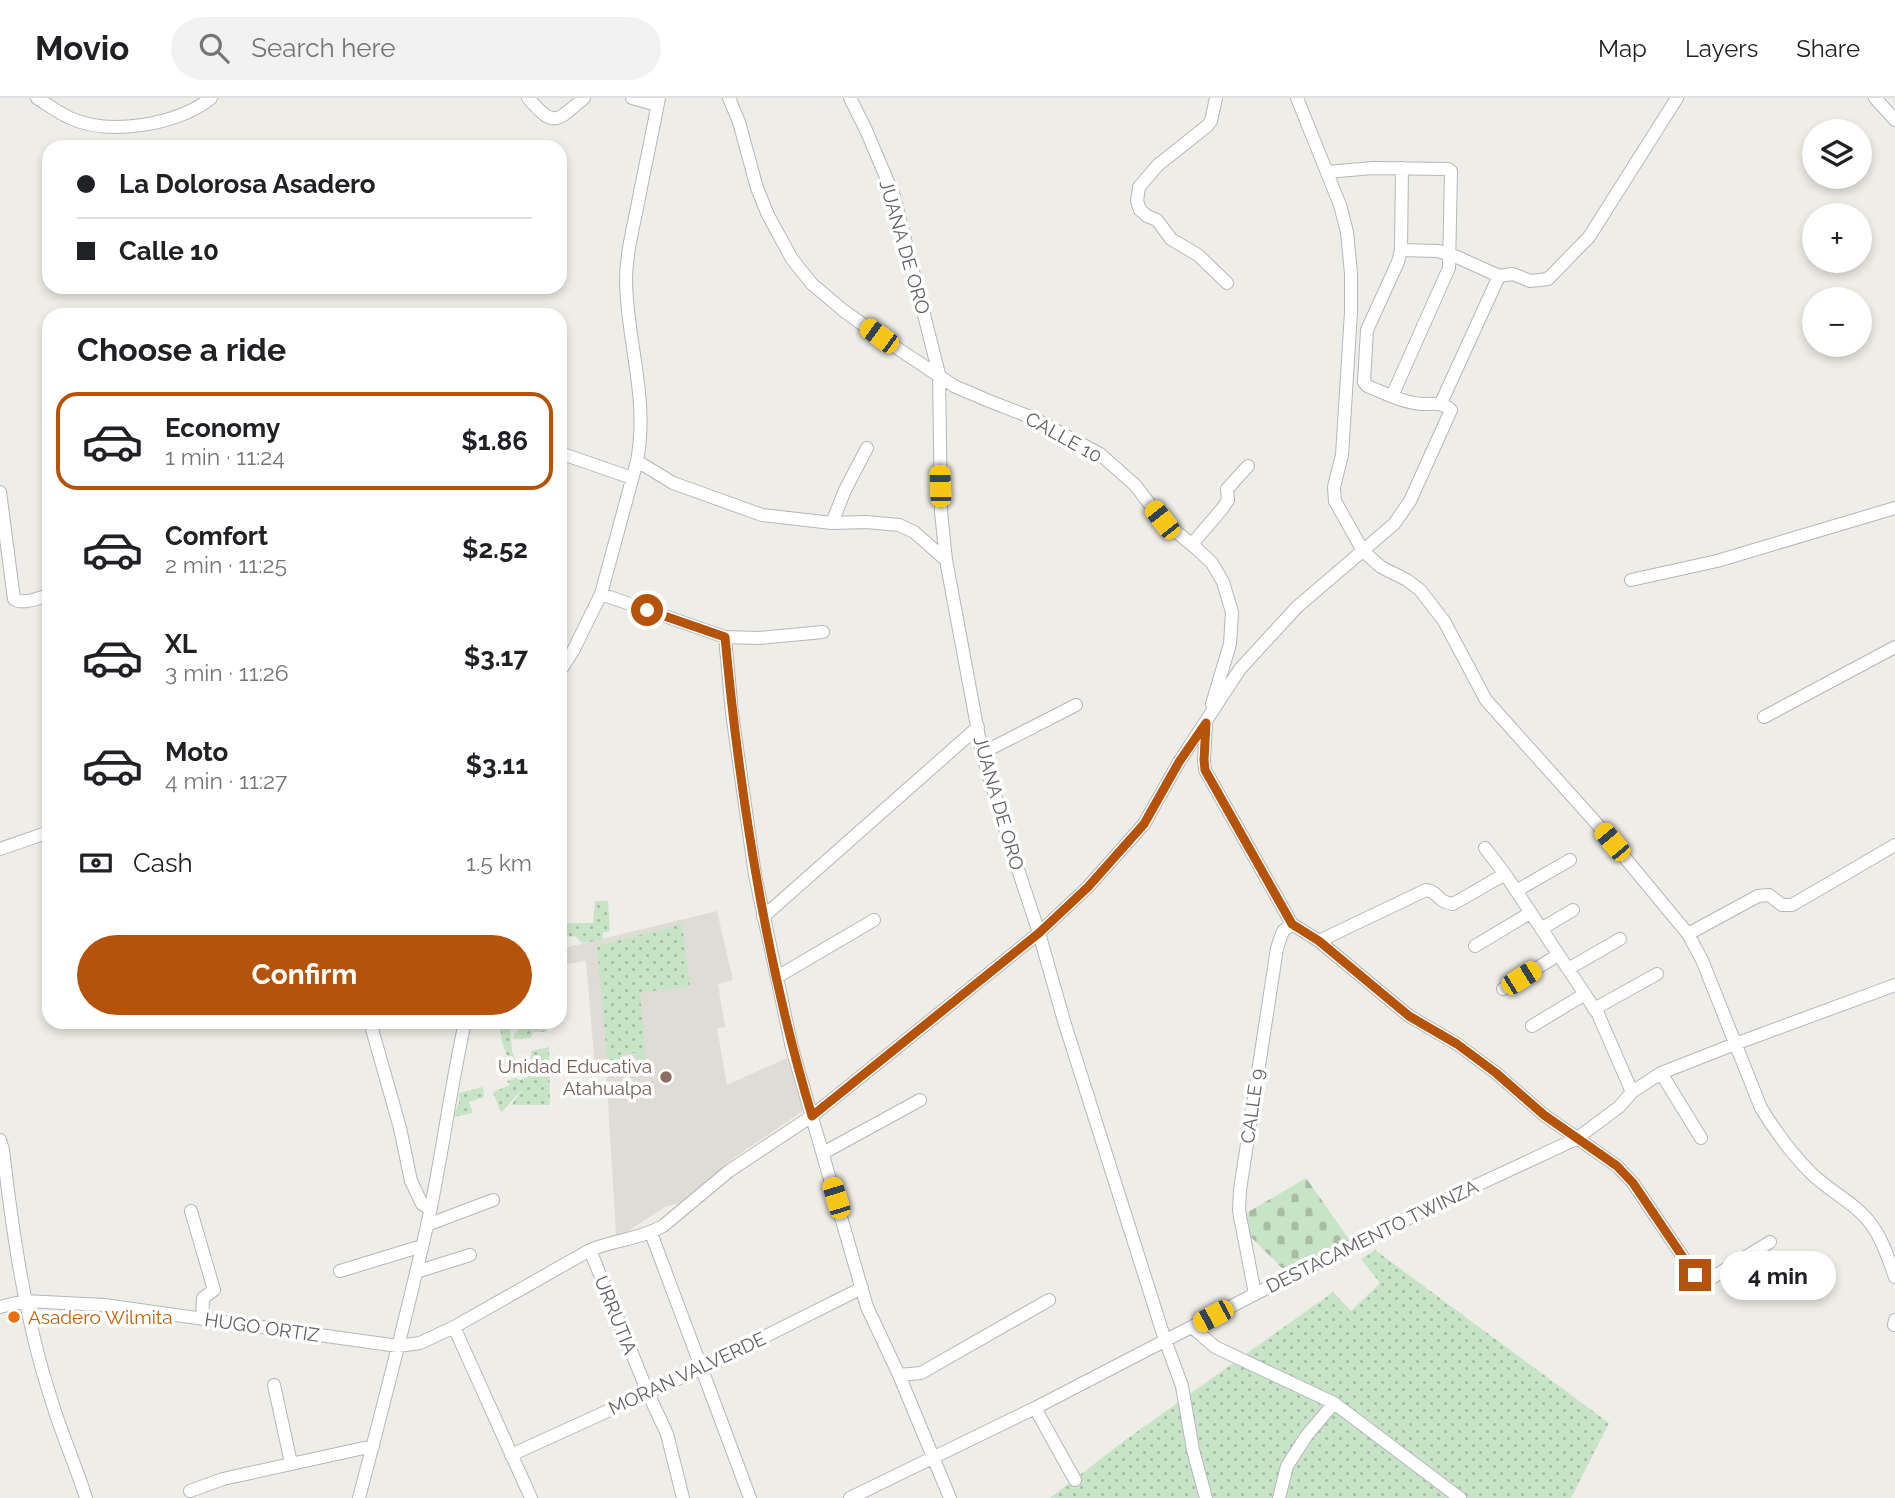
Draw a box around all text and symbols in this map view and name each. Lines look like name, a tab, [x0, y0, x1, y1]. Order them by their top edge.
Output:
search box	[171, 17, 661, 80]
text: Movio	[35, 29, 129, 68]
icon: search	[195, 29, 233, 67]
text: Search here	[251, 33, 396, 63]
text: Map	[1598, 34, 1647, 63]
text: Layers	[1685, 34, 1758, 63]
text: Share	[1796, 34, 1860, 63]
map controls	[1802, 119, 1872, 357]
button: layers	[1802, 119, 1872, 189]
text: La Dolorosa Asadero	[119, 169, 376, 199]
street label: JUANA DE ORO	[875, 177, 935, 317]
button: +	[1802, 203, 1872, 273]
text: Calle 10	[119, 236, 219, 266]
button: −	[1802, 287, 1872, 357]
car	[856, 315, 903, 357]
text: Choose a ride	[77, 331, 286, 368]
street label: CALLE 10	[1022, 407, 1106, 467]
icon: car	[81, 410, 144, 473]
text: Economy	[165, 413, 280, 443]
text: $1.86	[461, 426, 528, 456]
text: 1 min · 11:24	[165, 443, 285, 470]
car	[929, 465, 952, 507]
car	[1141, 497, 1184, 543]
icon: car	[81, 518, 144, 581]
text: Comfort	[165, 521, 268, 551]
text: $2.52	[462, 534, 528, 564]
text: 2 min · 11:25	[165, 551, 287, 578]
route start	[631, 594, 663, 626]
icon: car	[81, 626, 144, 689]
text: XL	[165, 629, 197, 659]
text: $3.17	[464, 642, 528, 672]
text: 3 min · 11:26	[165, 659, 289, 686]
street label: JUANA DE ORO	[969, 733, 1029, 873]
icon: car	[81, 734, 144, 797]
text: Moto	[165, 737, 228, 767]
text: $3.11	[466, 750, 528, 780]
text: 4 min · 11:27	[165, 767, 287, 794]
car	[1591, 819, 1634, 865]
icon: cash	[77, 844, 115, 882]
text: Cash	[133, 848, 193, 878]
text: 1.5 km	[466, 849, 532, 876]
button: Confirm	[77, 935, 532, 1015]
car	[1498, 958, 1545, 998]
place label: Unidad Educativa Atahualpa	[498, 1055, 652, 1099]
street label: CALLE 9	[1236, 1067, 1268, 1145]
marker: Unidad Educativa Atahualpa	[658, 1069, 674, 1085]
car	[820, 1175, 853, 1221]
street label: DESTACAMENTO TWINZA	[1262, 1175, 1482, 1297]
callout: 4 min	[1720, 1250, 1835, 1300]
route end	[1679, 1259, 1711, 1291]
text: 4 min	[1748, 1262, 1808, 1289]
street label: URRUTIA	[590, 1273, 642, 1358]
car	[1190, 1297, 1237, 1335]
place label: Asadero Wilmita	[28, 1306, 173, 1328]
street label: HUGO ORTIZ	[203, 1308, 321, 1346]
marker: Asadero Wilmita	[6, 1309, 22, 1325]
street label: MORAN VALVERDE	[605, 1327, 769, 1419]

